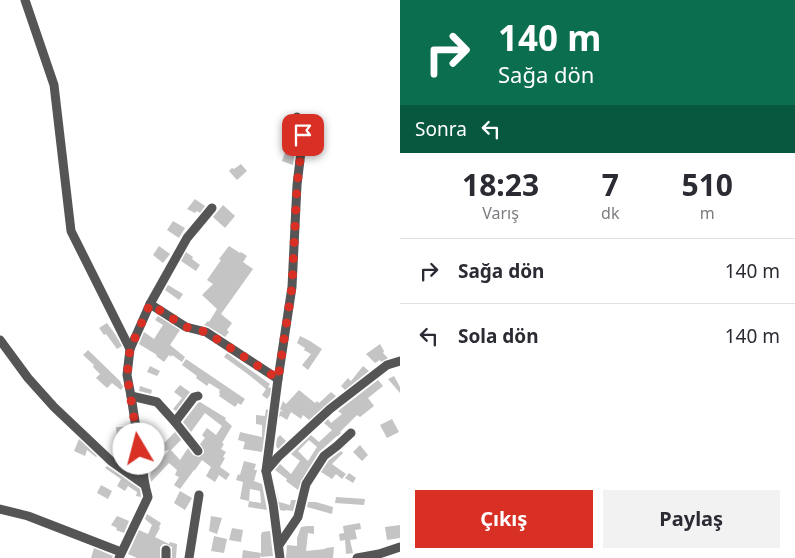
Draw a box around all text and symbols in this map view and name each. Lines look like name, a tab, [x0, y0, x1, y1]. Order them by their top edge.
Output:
text: 140 m	[498, 14, 601, 61]
icon: right	[415, 20, 480, 85]
text: Sağa dön	[498, 59, 594, 89]
pin	[282, 114, 324, 156]
icon: left	[477, 115, 505, 143]
text: Sonra	[415, 116, 467, 142]
icon: arrive	[289, 121, 317, 149]
text: 18:23	[462, 164, 539, 205]
text: 7	[602, 164, 619, 205]
text: 510	[681, 164, 733, 205]
text: Varış	[482, 202, 519, 224]
text: dk	[601, 202, 619, 224]
text: m	[700, 202, 715, 224]
icon: right	[415, 257, 443, 285]
text: Sağa dön	[458, 258, 544, 284]
text: 140 m	[725, 258, 780, 284]
icon: left	[415, 322, 443, 350]
text: Sola dön	[458, 323, 539, 349]
text: 140 m	[725, 323, 780, 349]
position arrow	[112, 422, 164, 474]
button: Çıkış	[415, 490, 593, 548]
button: Paylaş	[603, 490, 780, 548]

